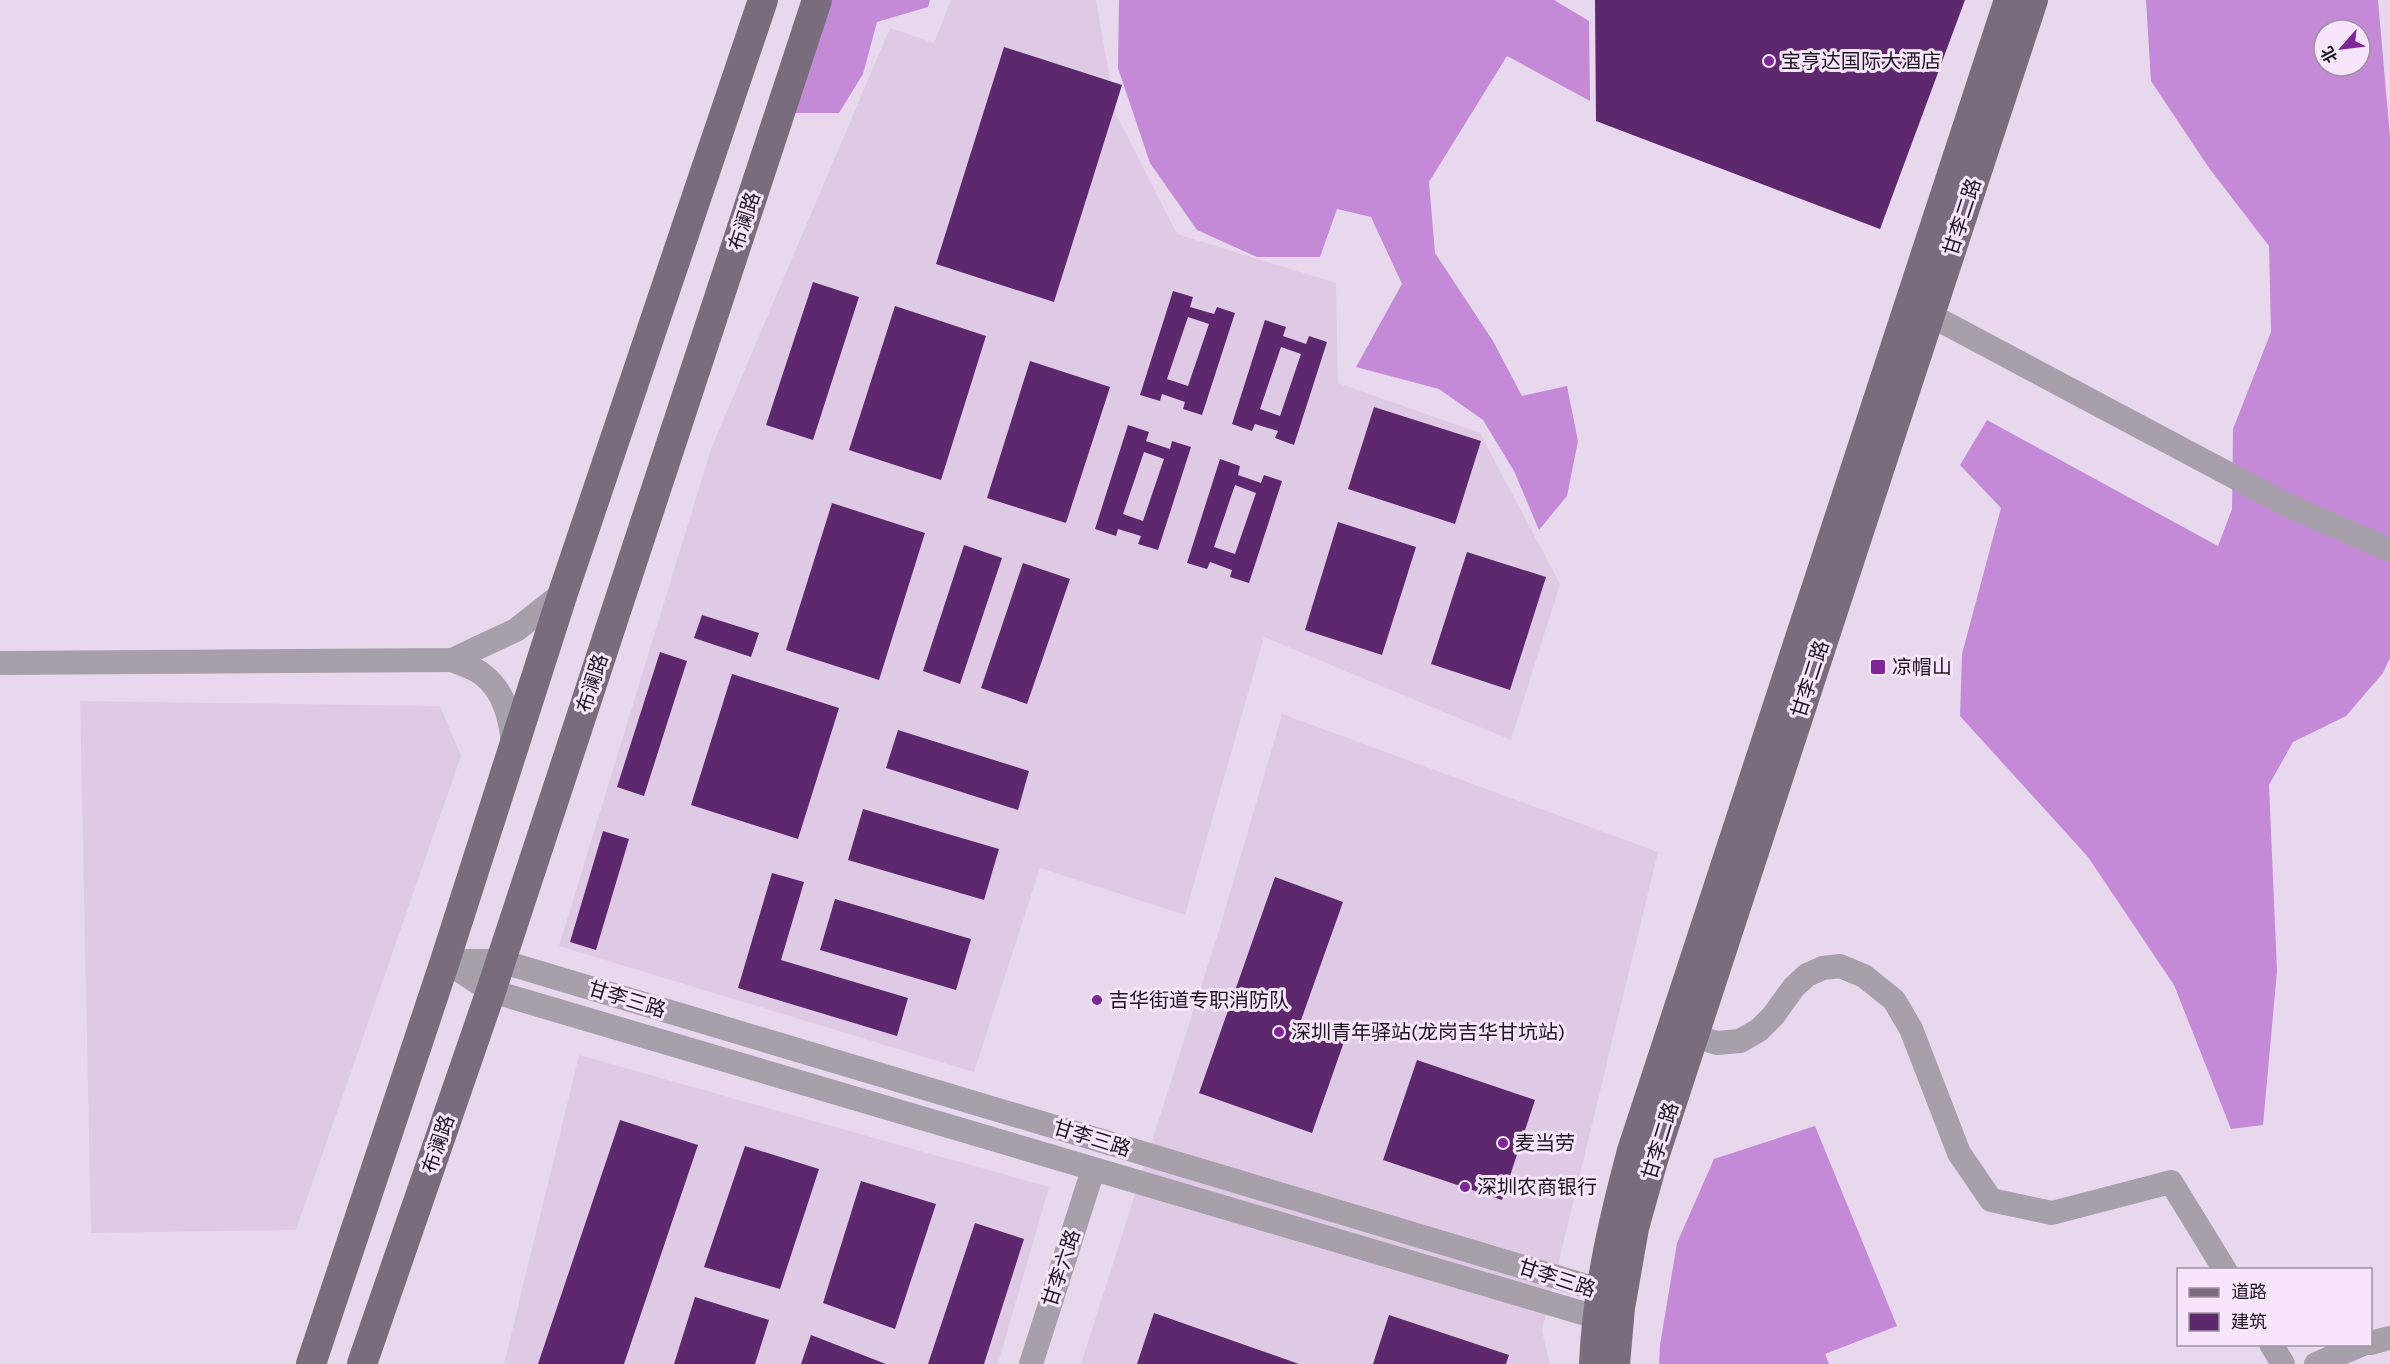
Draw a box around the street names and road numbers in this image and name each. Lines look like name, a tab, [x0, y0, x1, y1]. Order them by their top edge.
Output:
street label: 甘李二路	[1939, 176, 1986, 259]
street label: 布澜路	[724, 189, 765, 253]
street label: 甘李二路	[1787, 638, 1834, 721]
street label: 布澜路	[572, 651, 613, 715]
street label: 甘李三路	[585, 977, 668, 1022]
street label: 甘李二路	[1638, 1100, 1683, 1183]
street label: 布澜路	[418, 1112, 459, 1176]
street label: 甘李三路	[1050, 1116, 1133, 1161]
street label: 甘李六路	[1038, 1227, 1085, 1310]
street label: 甘李三路	[1515, 1255, 1598, 1302]

